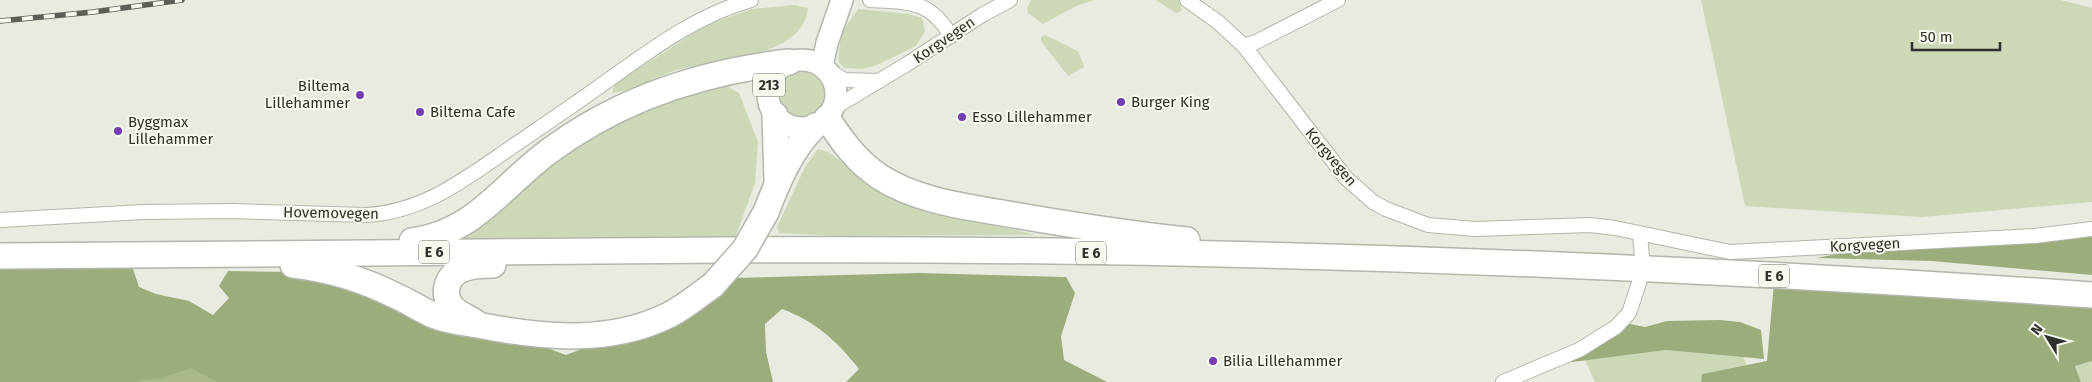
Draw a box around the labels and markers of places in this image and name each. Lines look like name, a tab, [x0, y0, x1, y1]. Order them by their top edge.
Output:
place label: Biltema Lillehammer	[265, 77, 350, 112]
marker: Biltema Lillehammer	[354, 89, 366, 101]
place label: Burger King	[1131, 93, 1210, 111]
marker: Burger King	[1115, 96, 1127, 108]
place label: Biltema Cafe	[430, 103, 516, 121]
marker: Biltema Cafe	[414, 106, 426, 118]
place label: Esso Lillehammer	[972, 108, 1092, 126]
marker: Esso Lillehammer	[956, 111, 968, 123]
place label: Byggmax Lillehammer	[128, 113, 213, 148]
marker: Byggmax Lillehammer	[112, 125, 124, 137]
place label: Bilia Lillehammer	[1223, 352, 1343, 370]
marker: Bilia Lillehammer	[1207, 355, 1219, 367]

